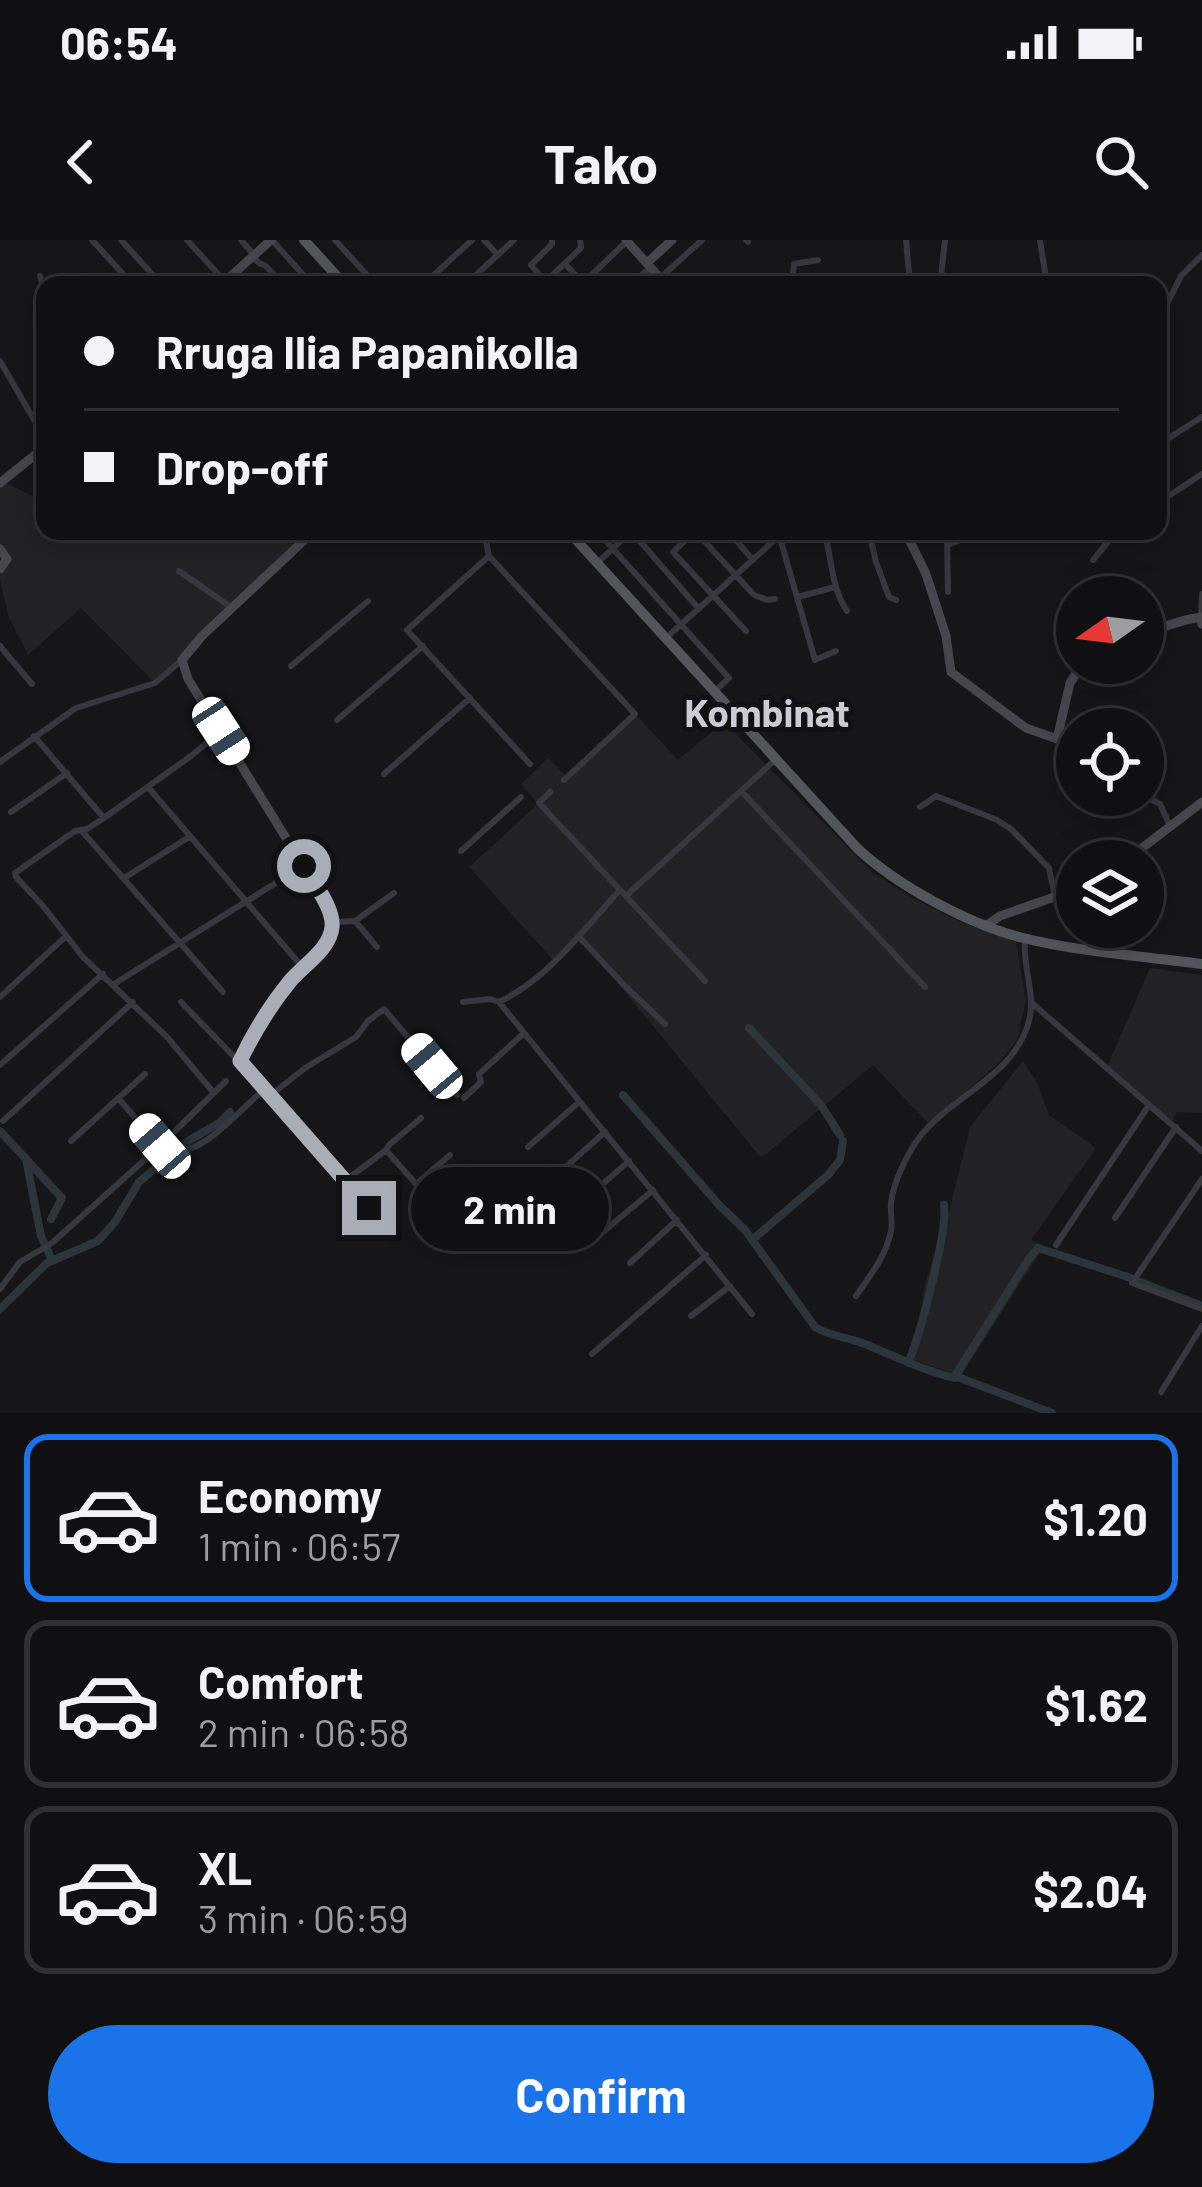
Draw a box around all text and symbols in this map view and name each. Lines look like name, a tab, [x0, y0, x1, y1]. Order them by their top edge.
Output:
text: 06:54	[60, 15, 178, 69]
icon: back	[48, 129, 114, 195]
icon: search	[1088, 129, 1154, 195]
text: Tako	[544, 130, 658, 195]
text: Rruga Ilia Papanikolla	[156, 324, 579, 378]
text: Drop-off	[156, 440, 329, 494]
north arrow	[1056, 576, 1164, 684]
map controls	[1056, 576, 1164, 948]
district label: Kombinat	[684, 688, 850, 735]
car	[186, 691, 256, 771]
button: locate	[1056, 708, 1164, 816]
route start	[277, 839, 331, 893]
button: layers	[1056, 840, 1164, 948]
car	[395, 1027, 469, 1105]
car	[123, 1107, 197, 1185]
callout: 2 min	[411, 1166, 609, 1250]
route end	[342, 1181, 396, 1235]
text: 2 min	[463, 1185, 557, 1232]
icon: car	[54, 1464, 162, 1572]
text: Economy	[198, 1468, 382, 1522]
text: $1.20	[1043, 1491, 1148, 1545]
text: 1 min · 06:57	[198, 1522, 400, 1569]
icon: car	[54, 1650, 162, 1758]
text: Comfort	[198, 1654, 364, 1708]
text: $1.62	[1045, 1677, 1148, 1731]
text: 2 min · 06:58	[198, 1708, 409, 1755]
icon: car	[54, 1836, 162, 1944]
text: XL	[198, 1840, 252, 1894]
text: $2.04	[1033, 1863, 1148, 1917]
text: 3 min · 06:59	[198, 1894, 409, 1941]
button: Confirm	[48, 2025, 1154, 2163]

